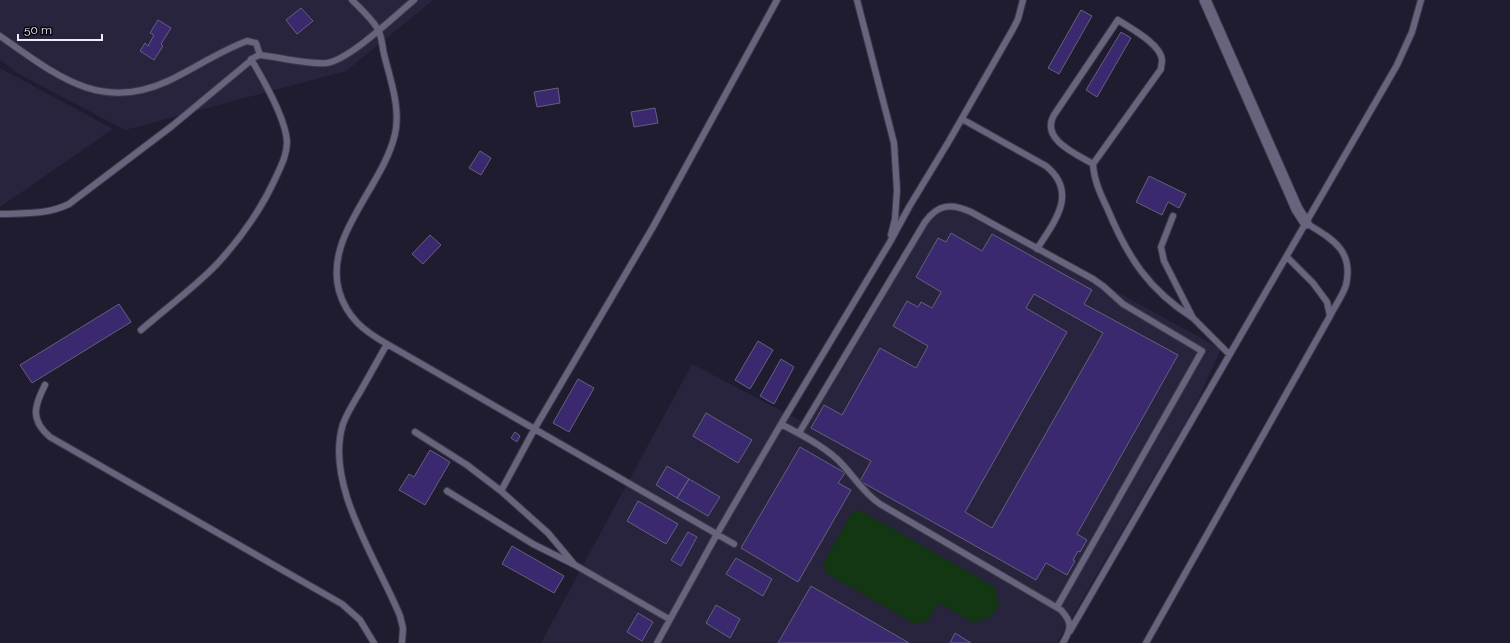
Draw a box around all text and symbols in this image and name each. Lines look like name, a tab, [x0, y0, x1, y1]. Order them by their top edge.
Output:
scale bar	[18, 16, 102, 42]
text: 50 m	[24, 23, 52, 37]

